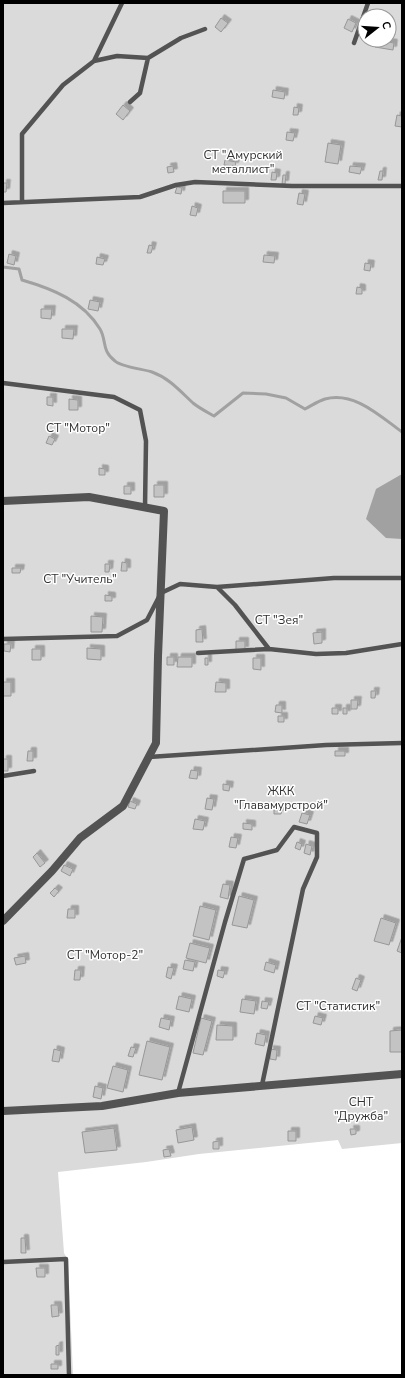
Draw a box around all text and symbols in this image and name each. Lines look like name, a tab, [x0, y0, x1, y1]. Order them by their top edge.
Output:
north arrow	[357, 8, 397, 48]
text: С	[378, 19, 395, 31]
park label: СТ "Амурский металлист"	[203, 147, 283, 177]
park label: СТ "Мотор"	[46, 420, 110, 436]
park label: СТ "Учитель"	[43, 571, 117, 587]
park label: СТ "Зея"	[255, 612, 303, 628]
park label: ЖКК "Главамурстрой"	[234, 783, 328, 813]
park label: СТ "Мотор-2"	[67, 947, 143, 963]
park label: СТ "Статистик"	[296, 998, 380, 1014]
park label: СНТ "Дружба"	[334, 1094, 388, 1124]

